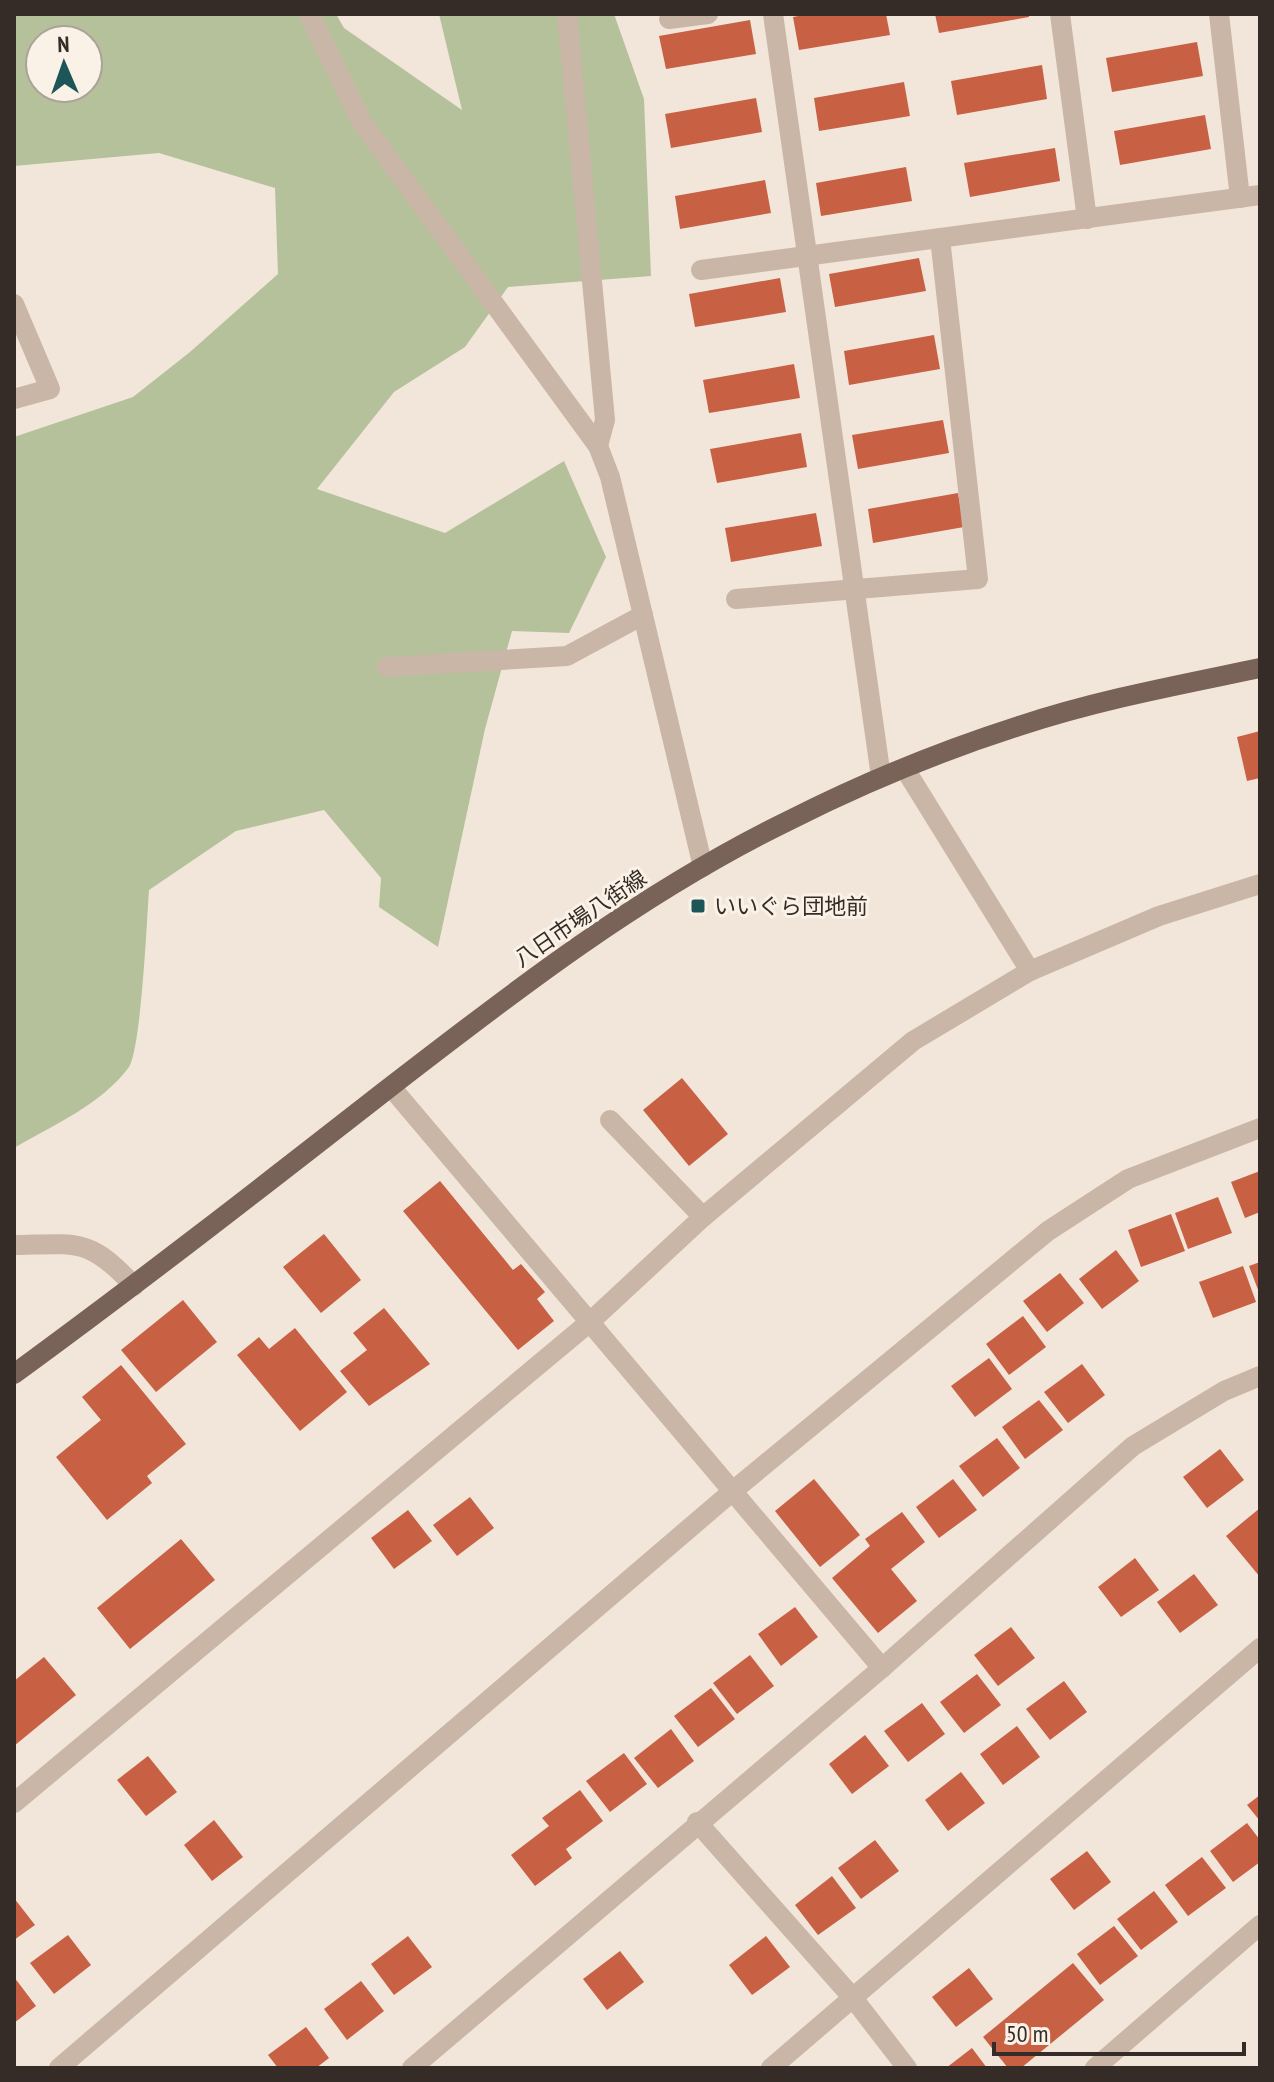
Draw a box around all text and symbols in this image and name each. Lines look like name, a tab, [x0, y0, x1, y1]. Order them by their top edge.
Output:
north arrow	[24, 24, 104, 104]
text: N	[57, 30, 70, 58]
street label: 八日市場八街線	[508, 863, 652, 973]
place label: いいぐら団地前	[714, 892, 868, 920]
marker: いいぐら団地前	[689, 897, 707, 915]
scale bar	[994, 2006, 1244, 2056]
text: 50 m	[1006, 2018, 1048, 2049]

